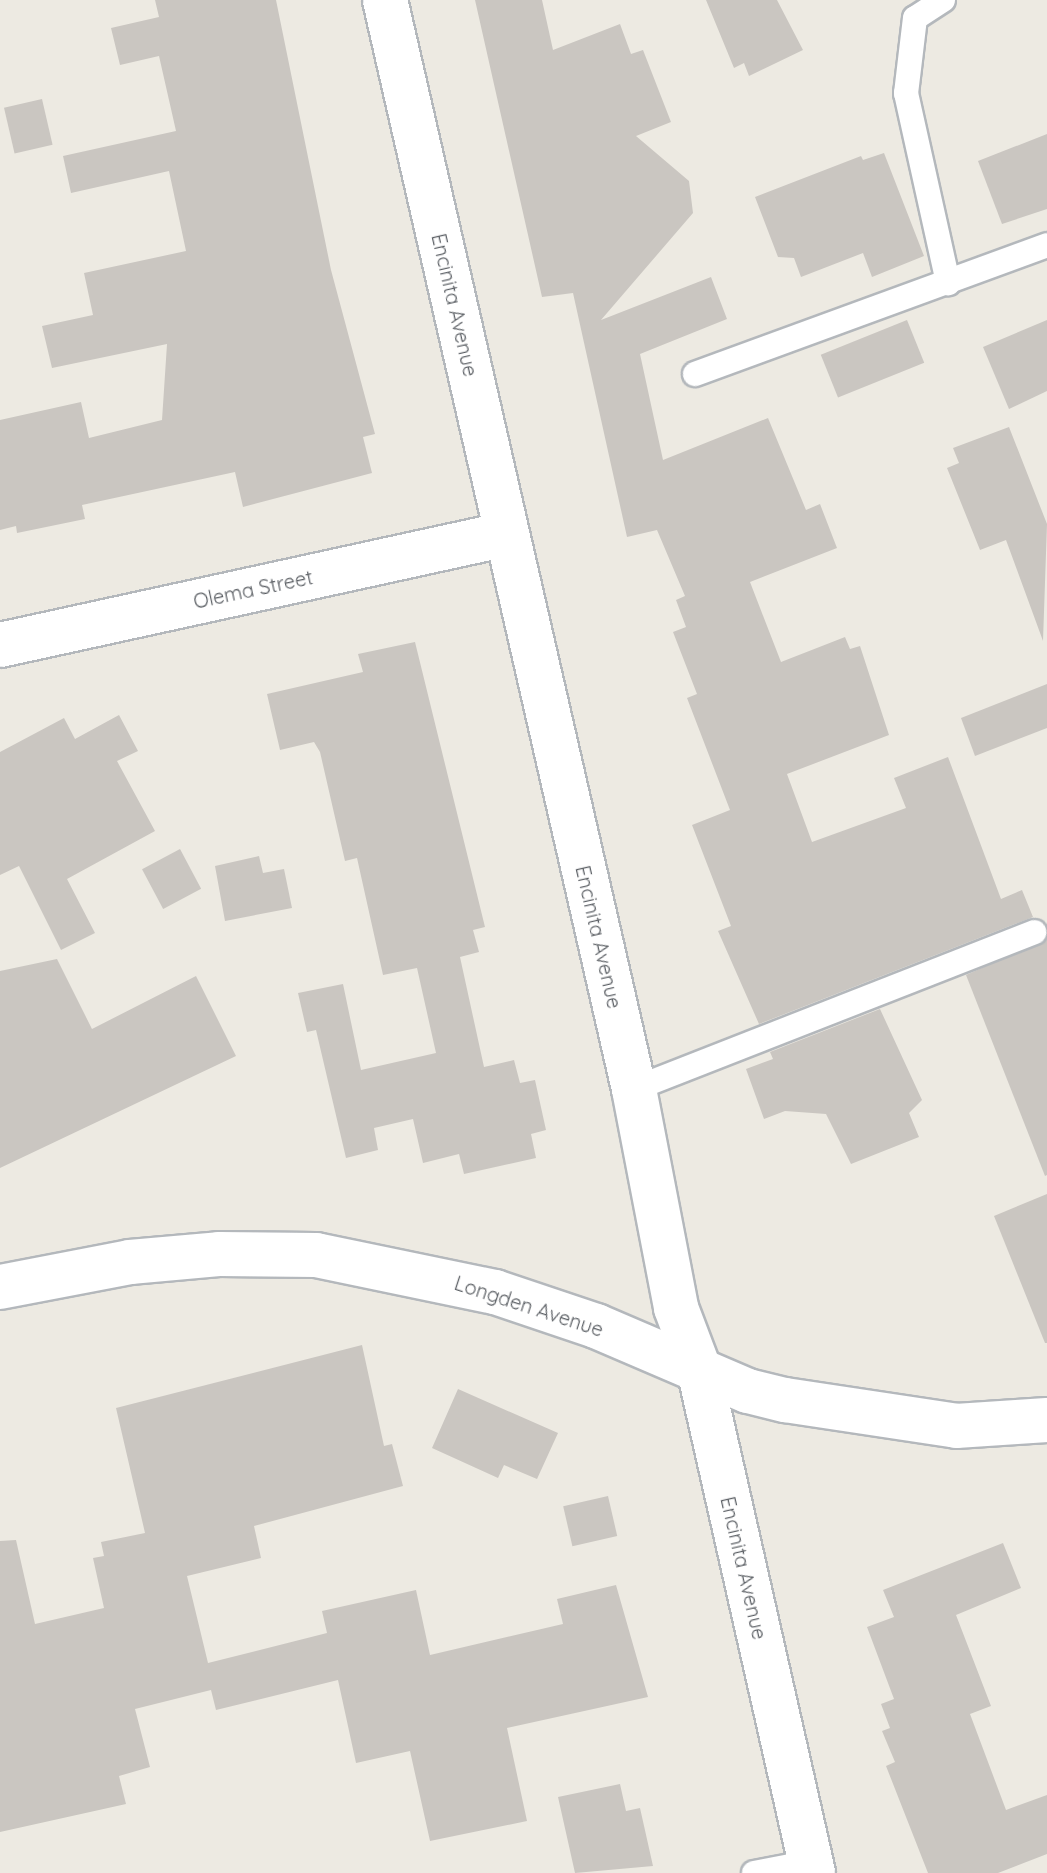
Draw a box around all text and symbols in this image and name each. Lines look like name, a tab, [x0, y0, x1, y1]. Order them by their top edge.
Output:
street label: Encinita Avenue	[427, 231, 483, 379]
street label: Olema Street	[191, 565, 315, 613]
street label: Encinita Avenue	[571, 863, 627, 1011]
street label: Longden Avenue	[451, 1271, 607, 1341]
street label: Encinita Avenue	[716, 1494, 772, 1642]

